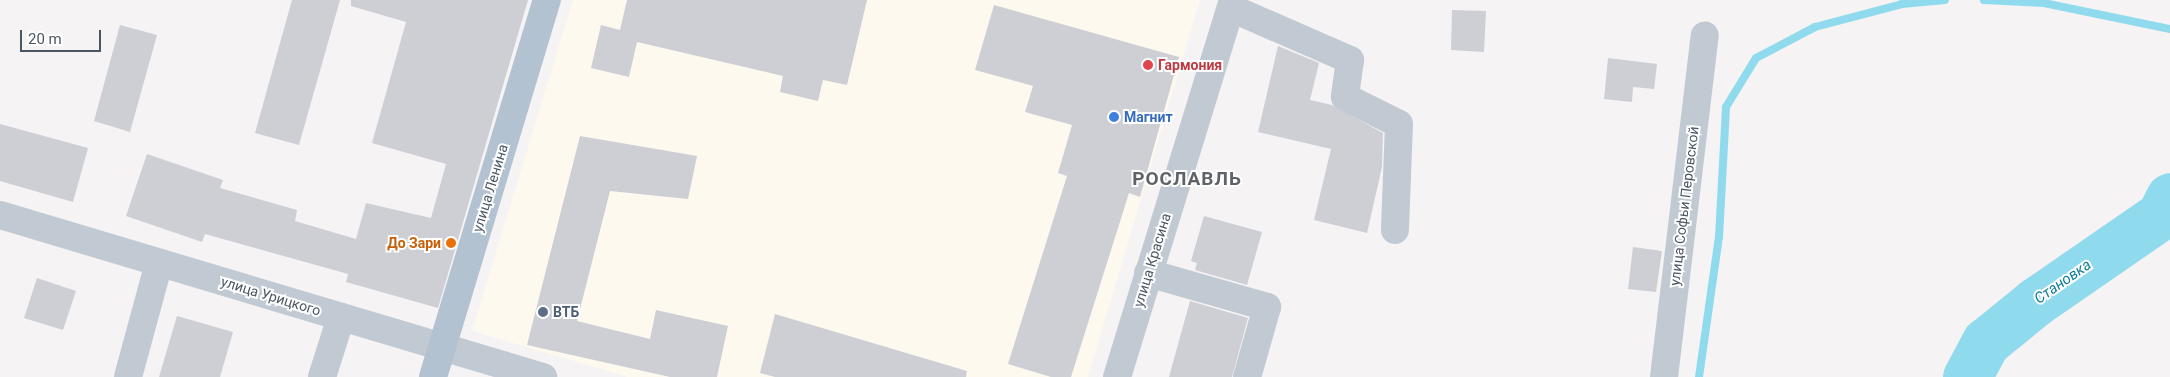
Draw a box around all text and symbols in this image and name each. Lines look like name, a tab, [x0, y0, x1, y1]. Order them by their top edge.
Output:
scale bar	[22, 20, 104, 52]
text: 20 m	[28, 30, 62, 48]
place label: Гармония	[1158, 57, 1222, 73]
marker: Гармония	[1142, 59, 1154, 71]
place label: Магнит	[1124, 109, 1173, 125]
marker: Магнит	[1108, 111, 1120, 123]
street label: улица Софьи Перовской	[1666, 125, 1702, 287]
street label: улица Ленина	[469, 142, 511, 234]
district label: РОСЛАВЛЬ	[1131, 168, 1243, 190]
street label: улица Красина	[1130, 211, 1174, 309]
place label: До Зари	[387, 235, 441, 251]
marker: До Зари	[445, 237, 457, 249]
water label: Становка	[2031, 256, 2095, 308]
street label: улица Урицкого	[219, 273, 323, 319]
place label: ВТБ	[553, 304, 579, 320]
marker: ВТБ	[537, 306, 549, 318]

